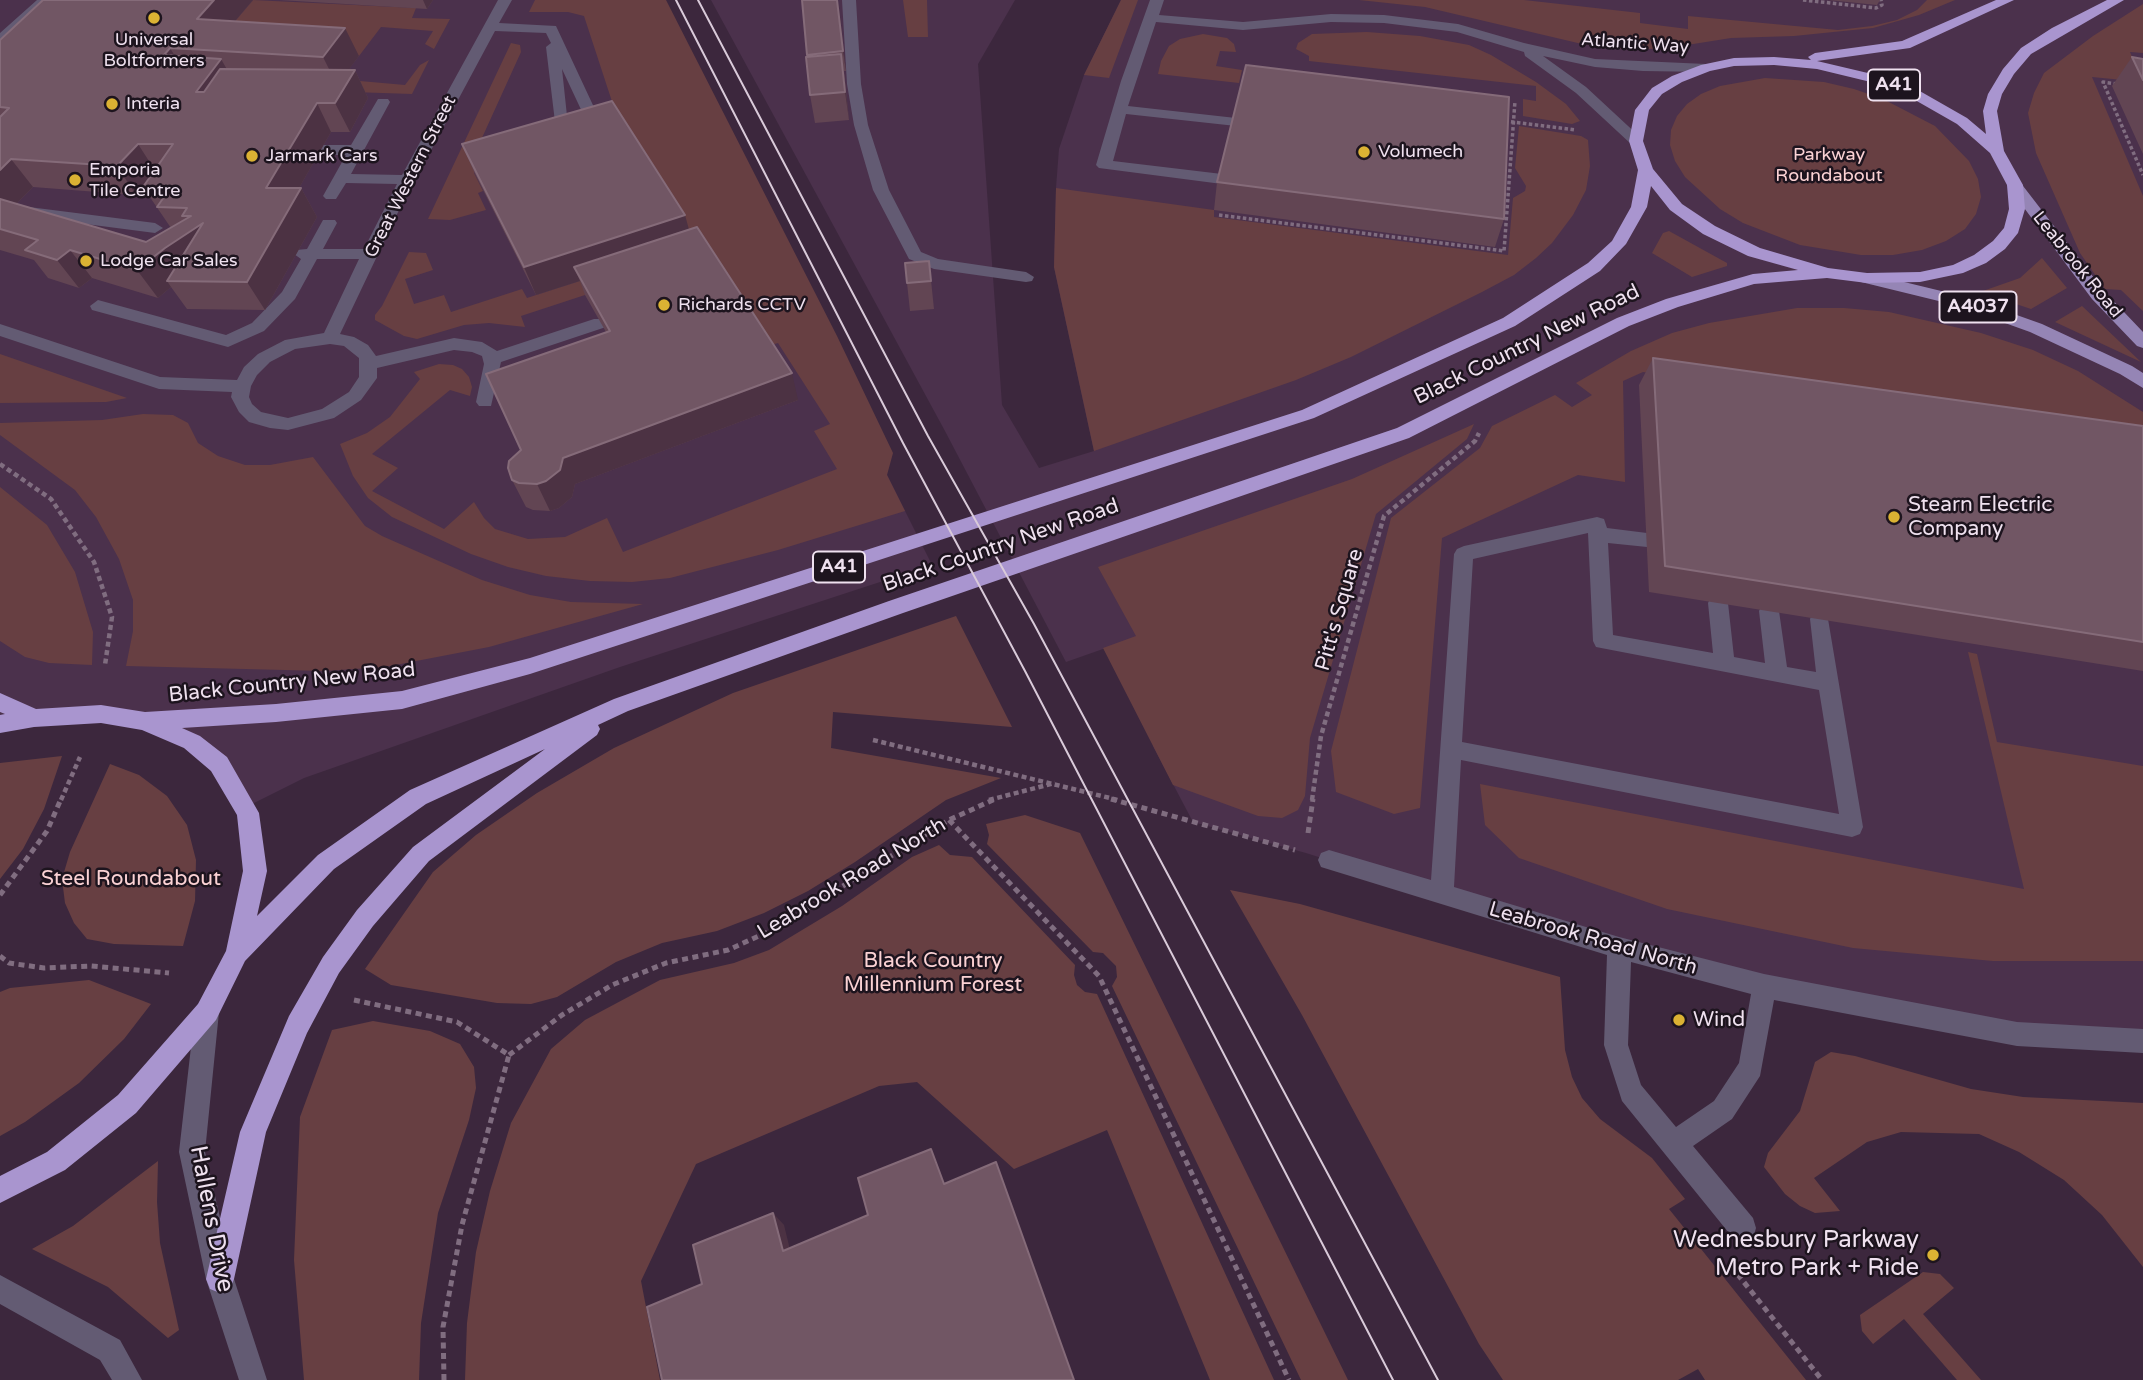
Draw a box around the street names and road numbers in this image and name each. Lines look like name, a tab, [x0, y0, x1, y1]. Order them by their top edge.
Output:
street label: Atlantic Way	[1580, 29, 1690, 59]
road number: A41	[1868, 69, 1920, 100]
street label: Great Western Street	[361, 92, 461, 262]
street label: Leabrook Road	[2028, 208, 2126, 322]
street label: Black Country New Road	[1410, 279, 1644, 411]
road number: A4037	[1940, 292, 2016, 322]
street label: Black Country New Road	[880, 494, 1122, 598]
street label: Pitt's Square	[1311, 546, 1369, 674]
road number: A41	[813, 552, 865, 582]
street label: Black Country New Road	[167, 658, 417, 708]
street label: Leabrook Road North	[753, 813, 951, 945]
street label: Leabrook Road North	[1486, 897, 1700, 981]
street label: Hallens Drive	[183, 1143, 239, 1295]

